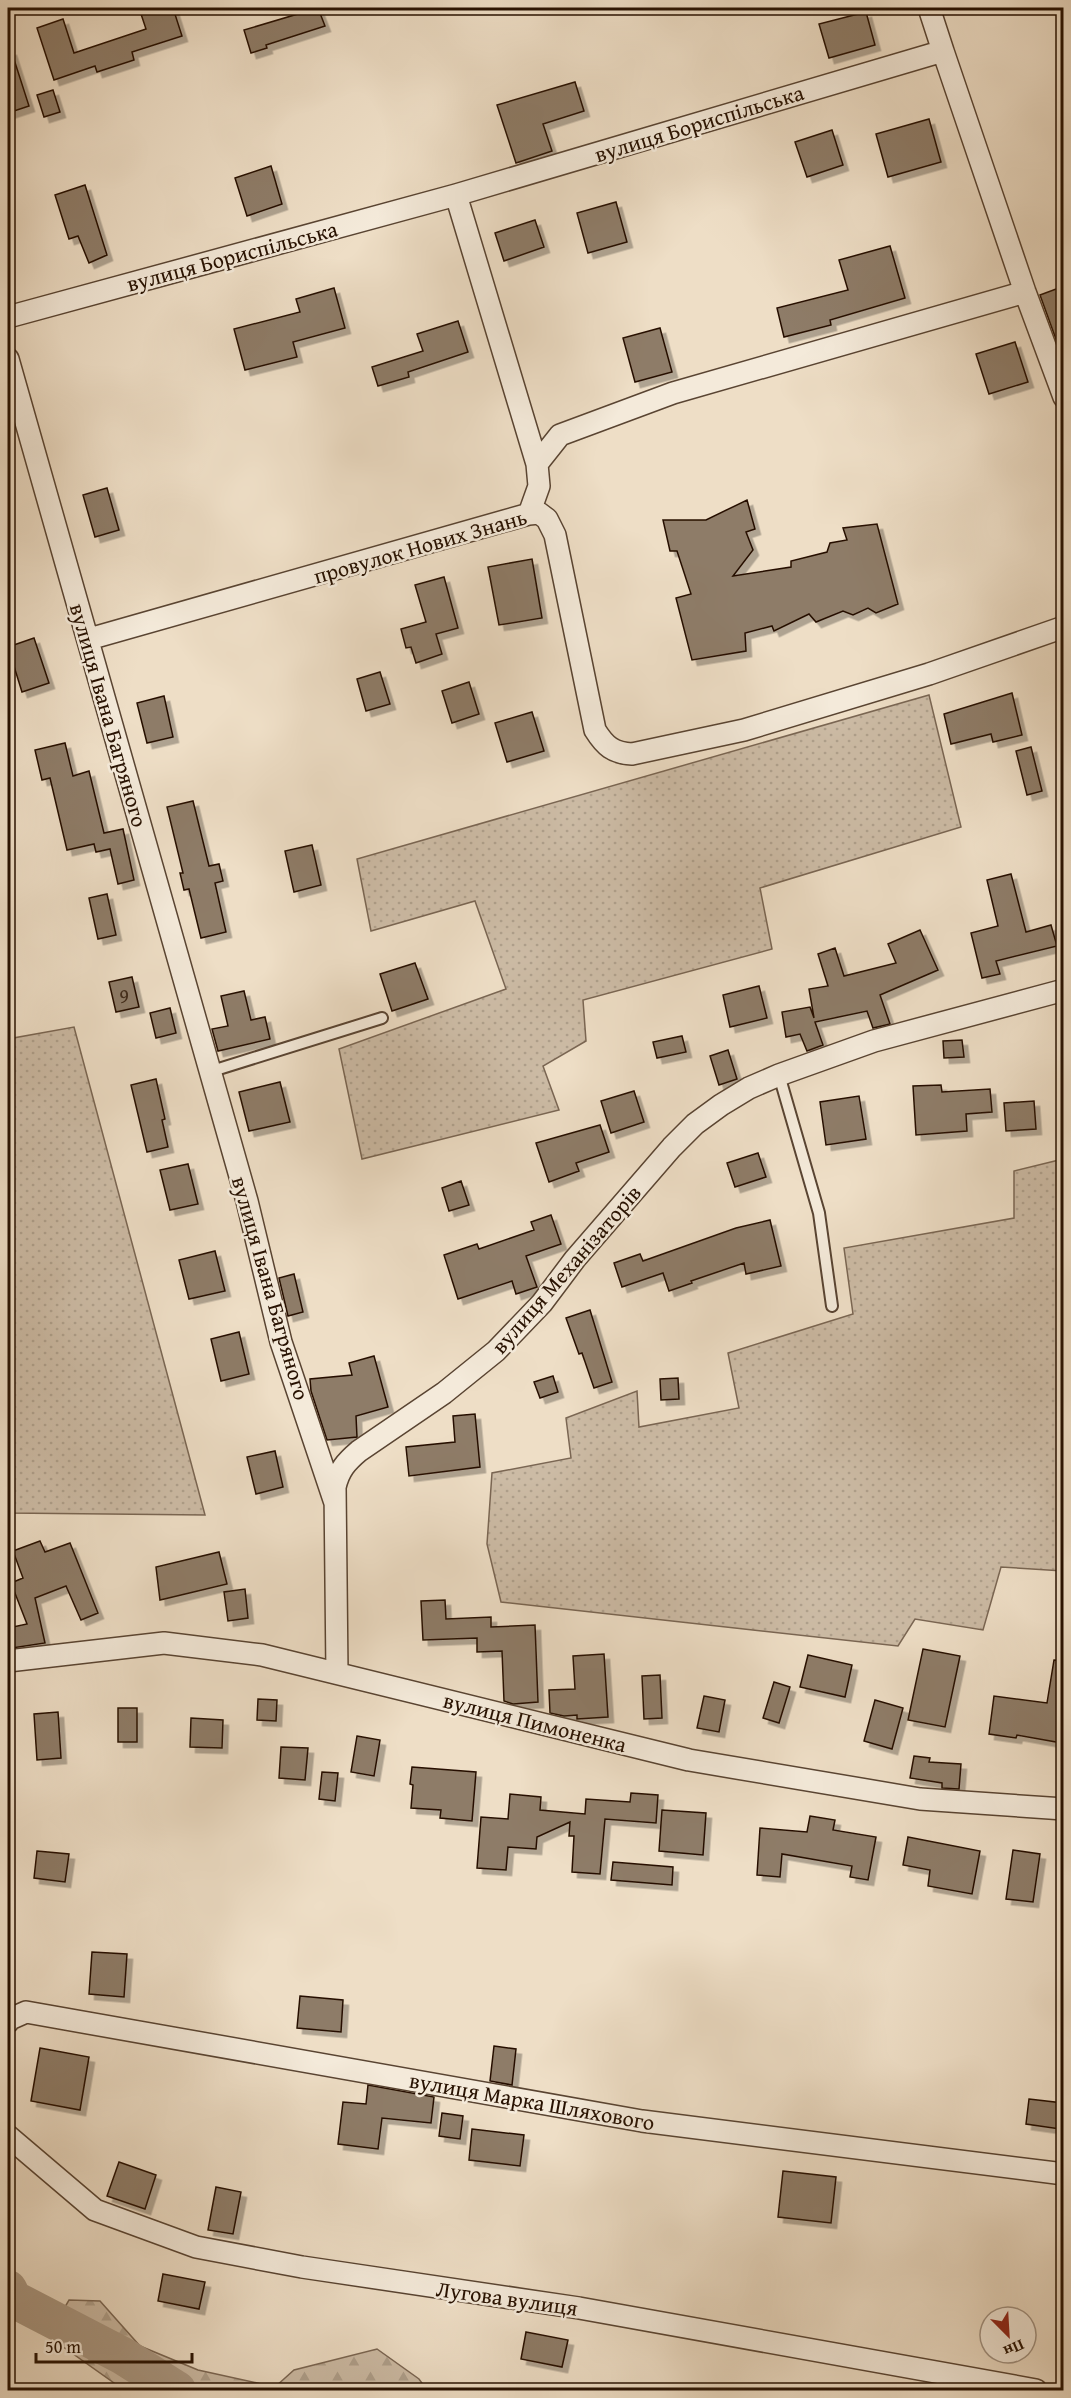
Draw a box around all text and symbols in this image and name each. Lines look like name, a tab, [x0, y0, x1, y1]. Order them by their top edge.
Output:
street label: вулиця Бориспільська	[590, 76, 808, 170]
street label: вулиця Бориспільська	[123, 212, 342, 300]
street label: провулок Нових Знань	[310, 500, 530, 592]
street label: вулиця Івана Багряного	[62, 599, 156, 831]
house number: 9	[119, 981, 129, 1010]
street label: вулиця Івана Багряного	[224, 1172, 318, 1404]
street label: вулиця Механізаторів	[484, 1178, 648, 1360]
street label: вулиця Пимоненка	[440, 1684, 630, 1760]
street label: вулиця Марка Шляхового	[407, 2064, 657, 2138]
street label: Лугова вулиця	[434, 2272, 580, 2324]
north arrow	[978, 2305, 1038, 2365]
scale bar	[36, 2326, 192, 2364]
text: 50 m	[45, 2333, 81, 2360]
text: Пн	[1000, 2334, 1028, 2364]

